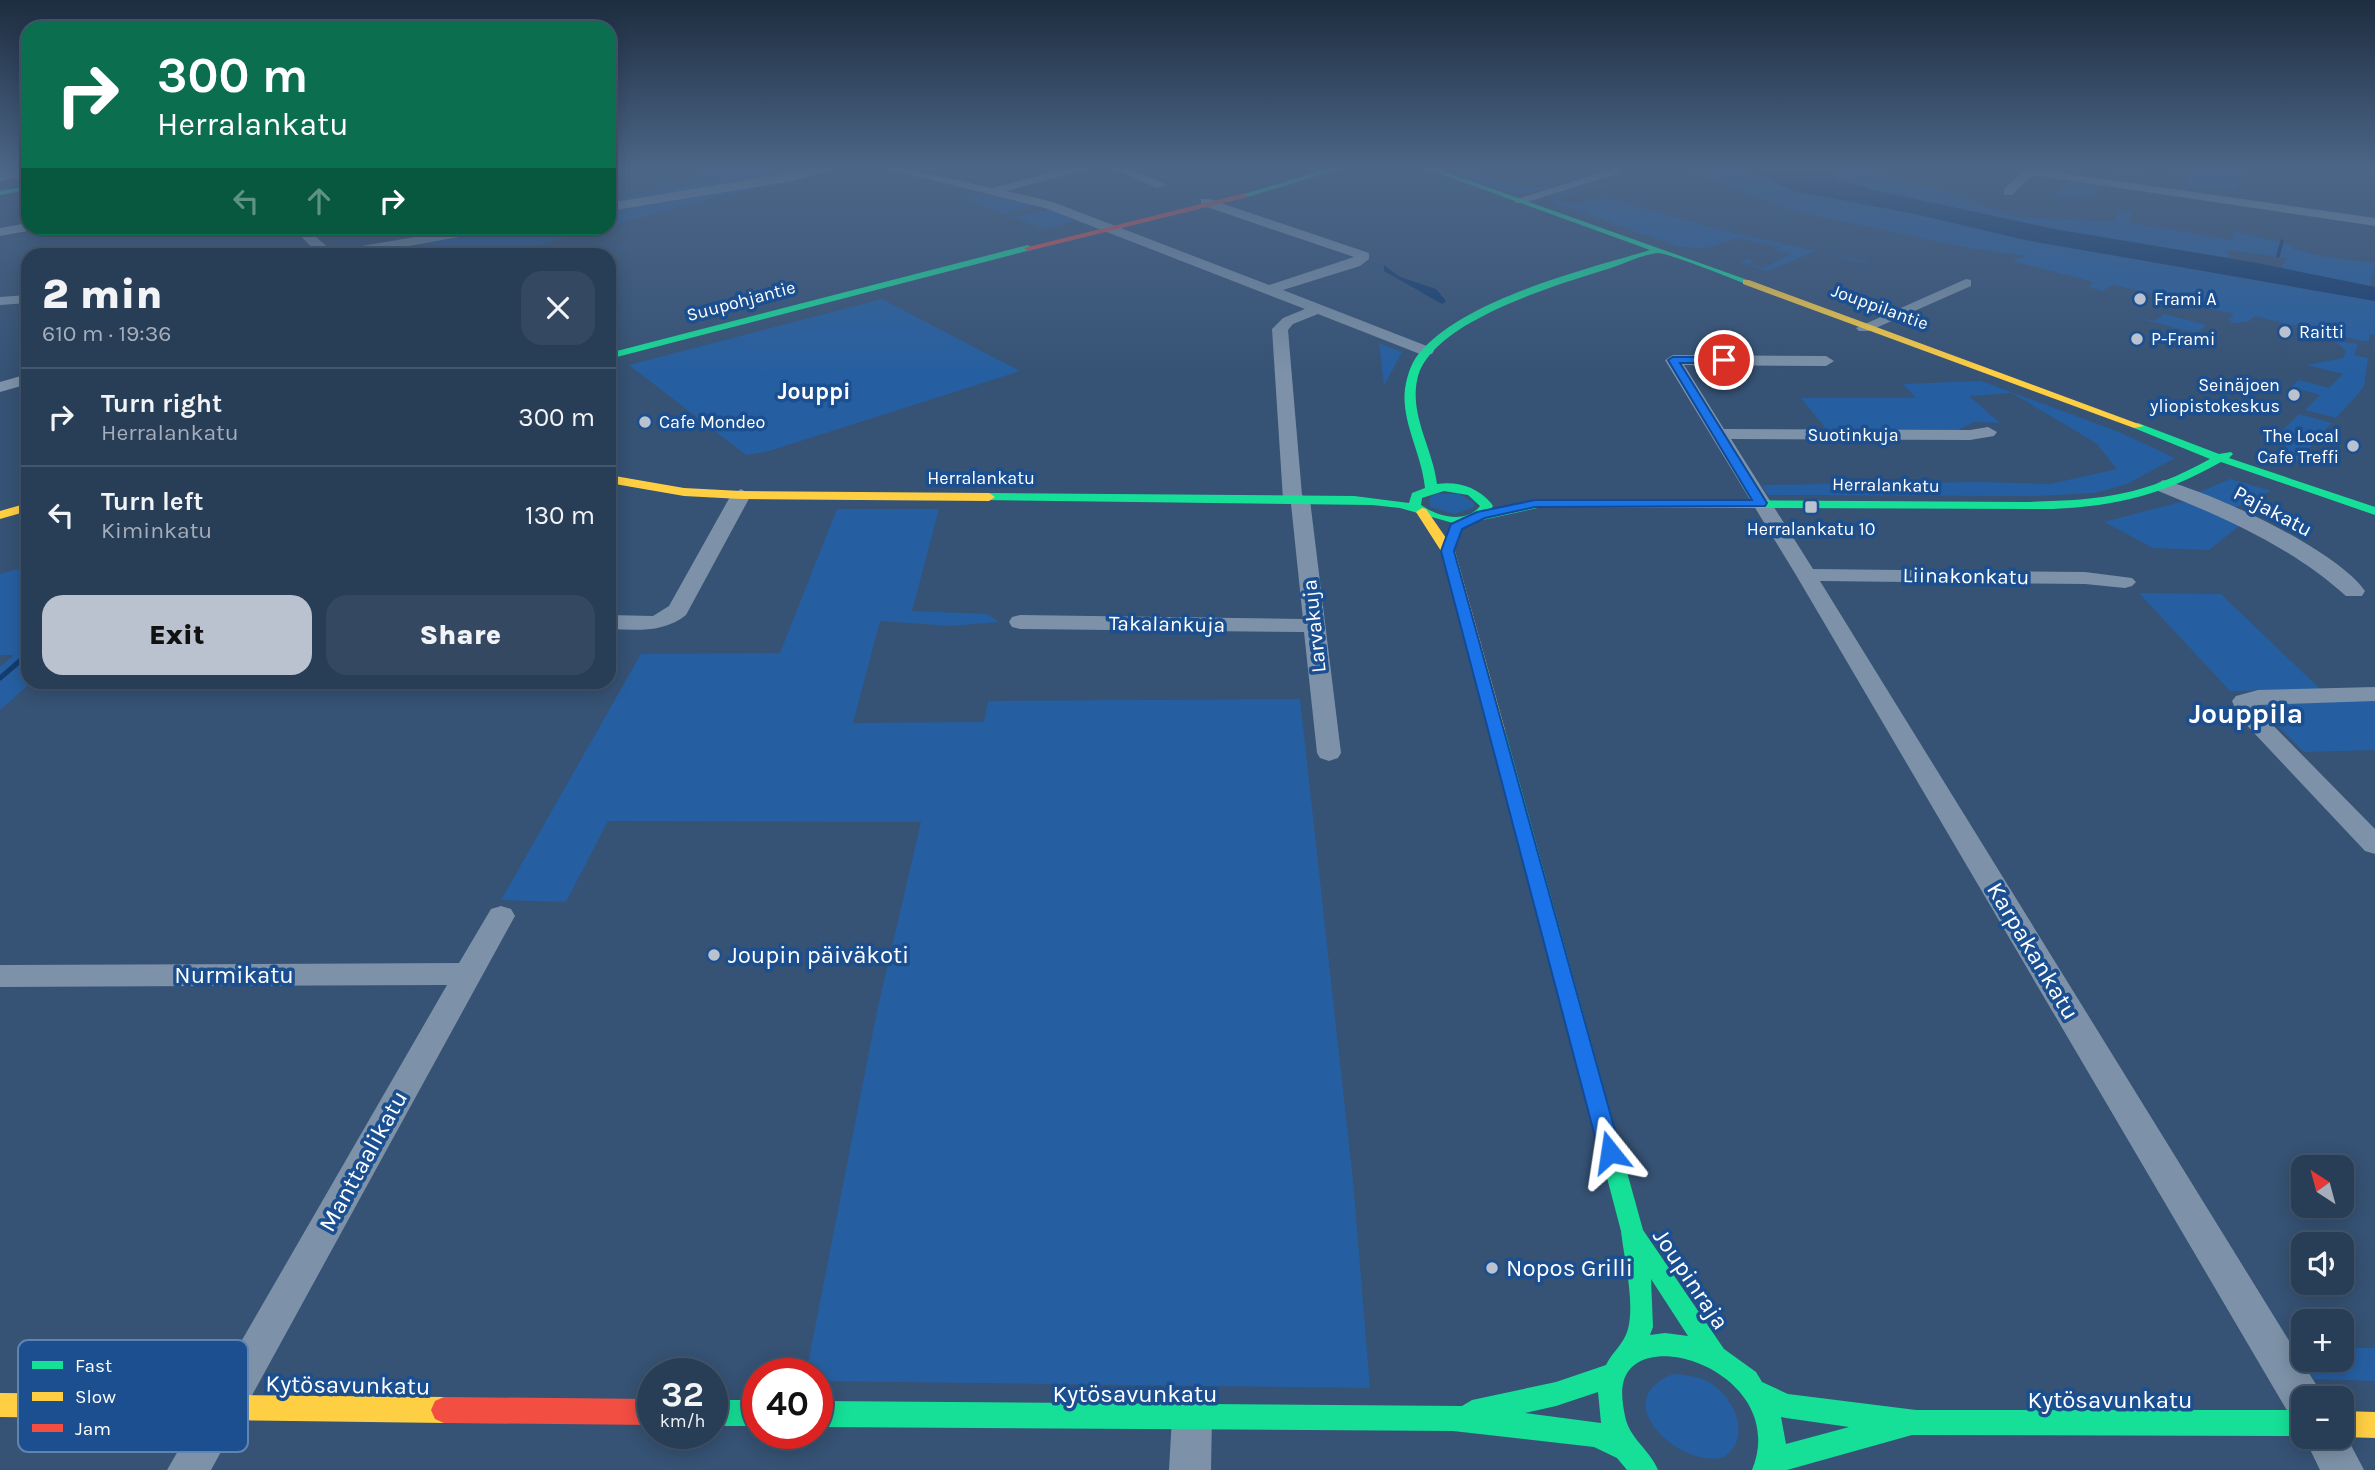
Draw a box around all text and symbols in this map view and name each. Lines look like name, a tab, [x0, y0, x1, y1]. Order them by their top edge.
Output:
text: 300 m	[157, 47, 308, 104]
icon: right	[42, 49, 133, 140]
text: Herralankatu	[157, 106, 349, 143]
icon: left	[227, 182, 265, 220]
icon: ahead	[300, 182, 338, 220]
icon: right	[373, 182, 411, 220]
text: 2 min	[42, 269, 162, 319]
button: close	[521, 271, 595, 345]
street label: Suupohjantie	[684, 276, 798, 326]
street label: Jouppilantie	[1829, 279, 1931, 335]
place label: Frami A	[2154, 288, 2217, 310]
marker: Frami A	[2132, 291, 2148, 307]
text: 610 m · 19:36	[42, 320, 171, 347]
place label: Raitti	[2299, 321, 2344, 343]
marker: Raitti	[2277, 324, 2293, 340]
place label: P-Frami	[2151, 328, 2215, 350]
pin	[1694, 330, 1754, 390]
marker: P-Frami	[2129, 331, 2145, 347]
icon: arrive	[1705, 341, 1743, 379]
place label: Seinäjoen yliopistokeskus	[2149, 374, 2280, 417]
district label: Jouppi	[777, 378, 851, 405]
marker: Seinäjoen yliopistokeskus	[2286, 387, 2302, 403]
text: Turn right	[101, 388, 222, 419]
icon: right	[42, 398, 80, 436]
text: 300 m	[518, 402, 595, 433]
place label: Cafe Mondeo	[659, 411, 765, 433]
marker: Cafe Mondeo	[637, 414, 653, 430]
text: Herralankatu	[101, 419, 239, 446]
street label: Suotinkuja	[1807, 424, 1899, 446]
place label: The Local Cafe Treffi	[2257, 425, 2339, 468]
marker: The Local Cafe Treffi	[2345, 438, 2361, 454]
street label: Herralankatu	[927, 467, 1035, 489]
street label: Herralankatu	[1832, 473, 1940, 497]
street label: Pajakatu	[2230, 480, 2316, 542]
text: Turn left	[101, 486, 203, 517]
icon: left	[42, 496, 80, 534]
marker: Herralankatu 10	[1803, 499, 1819, 515]
text: 130 m	[525, 500, 595, 531]
text: Kiminkatu	[101, 517, 212, 544]
place label: Herralankatu 10	[1747, 518, 1875, 540]
street label: Liinakonkatu	[1903, 563, 2029, 589]
street label: Larvakuja	[1297, 578, 1331, 674]
button: Exit	[42, 595, 312, 675]
button: Share	[326, 595, 595, 675]
street label: Takalankuja	[1109, 611, 1225, 637]
district label: Jouppila	[2189, 697, 2303, 730]
street label: Karpakankatu	[1981, 877, 2085, 1025]
place label: Joupin päiväkoti	[728, 941, 909, 969]
marker: Joupin päiväkoti	[706, 947, 722, 963]
street label: Nurmikatu	[174, 961, 294, 989]
street label: Manttaalikatu	[313, 1086, 413, 1236]
position arrow	[1573, 1115, 1647, 1189]
north arrow	[2291, 1155, 2354, 1218]
map controls	[2291, 1155, 2354, 1449]
street label: Joupinraja	[1647, 1223, 1735, 1335]
button: sound	[2291, 1232, 2354, 1295]
place label: Nopos Grilli	[1506, 1254, 1633, 1282]
marker: Nopos Grilli	[1484, 1260, 1500, 1276]
button: +	[2291, 1309, 2354, 1372]
legend	[18, 1340, 248, 1452]
text: Fast	[75, 1355, 112, 1377]
speed limit sign: 40	[742, 1358, 833, 1449]
street label: Kytösavunkatu	[265, 1370, 431, 1400]
text: 32	[661, 1374, 704, 1415]
street label: Kytösavunkatu	[1052, 1380, 1218, 1408]
text: Slow	[75, 1386, 116, 1408]
street label: Kytösavunkatu	[2027, 1386, 2193, 1414]
button: −	[2291, 1386, 2354, 1449]
text: km/h	[660, 1410, 705, 1432]
text: Jam	[75, 1418, 111, 1440]

